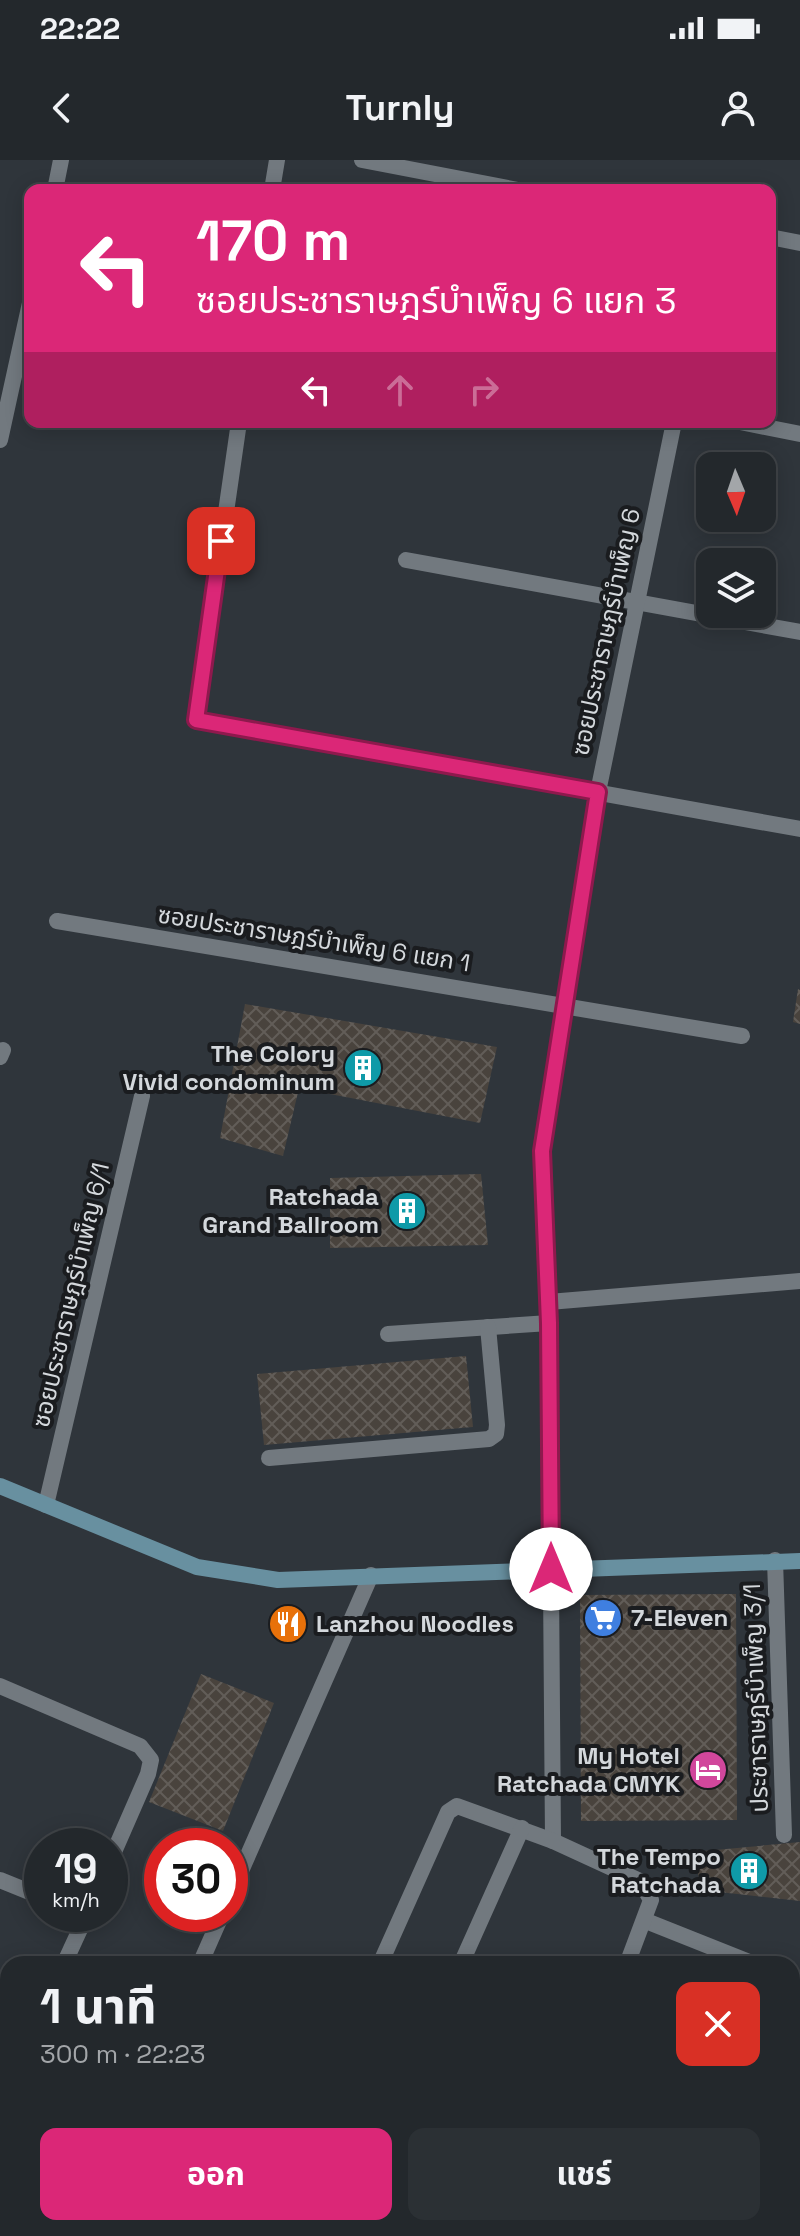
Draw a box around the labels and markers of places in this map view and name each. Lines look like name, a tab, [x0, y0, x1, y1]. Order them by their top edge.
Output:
pin	[187, 507, 255, 575]
place label: The Colory Vivid condominum	[123, 1038, 335, 1097]
building icon: The Colory Vivid condominum	[342, 1047, 384, 1089]
place label: Ratchada Grand Ballroom	[202, 1181, 379, 1240]
building icon: Ratchada Grand Ballroom	[386, 1190, 428, 1232]
supermarket icon: 7-Eleven	[582, 1597, 624, 1639]
place label: 7-Eleven	[631, 1602, 728, 1633]
restaurant icon: Lanzhou Noodles	[267, 1603, 309, 1645]
place label: Lanzhou Noodles	[316, 1608, 514, 1639]
place label: My Hotel Ratchada CMYK	[497, 1740, 680, 1799]
hotel icon: My Hotel Ratchada CMYK	[687, 1749, 729, 1791]
place label: The Tempo Ratchada	[597, 1841, 721, 1900]
building icon: The Tempo Ratchada	[728, 1850, 770, 1892]

